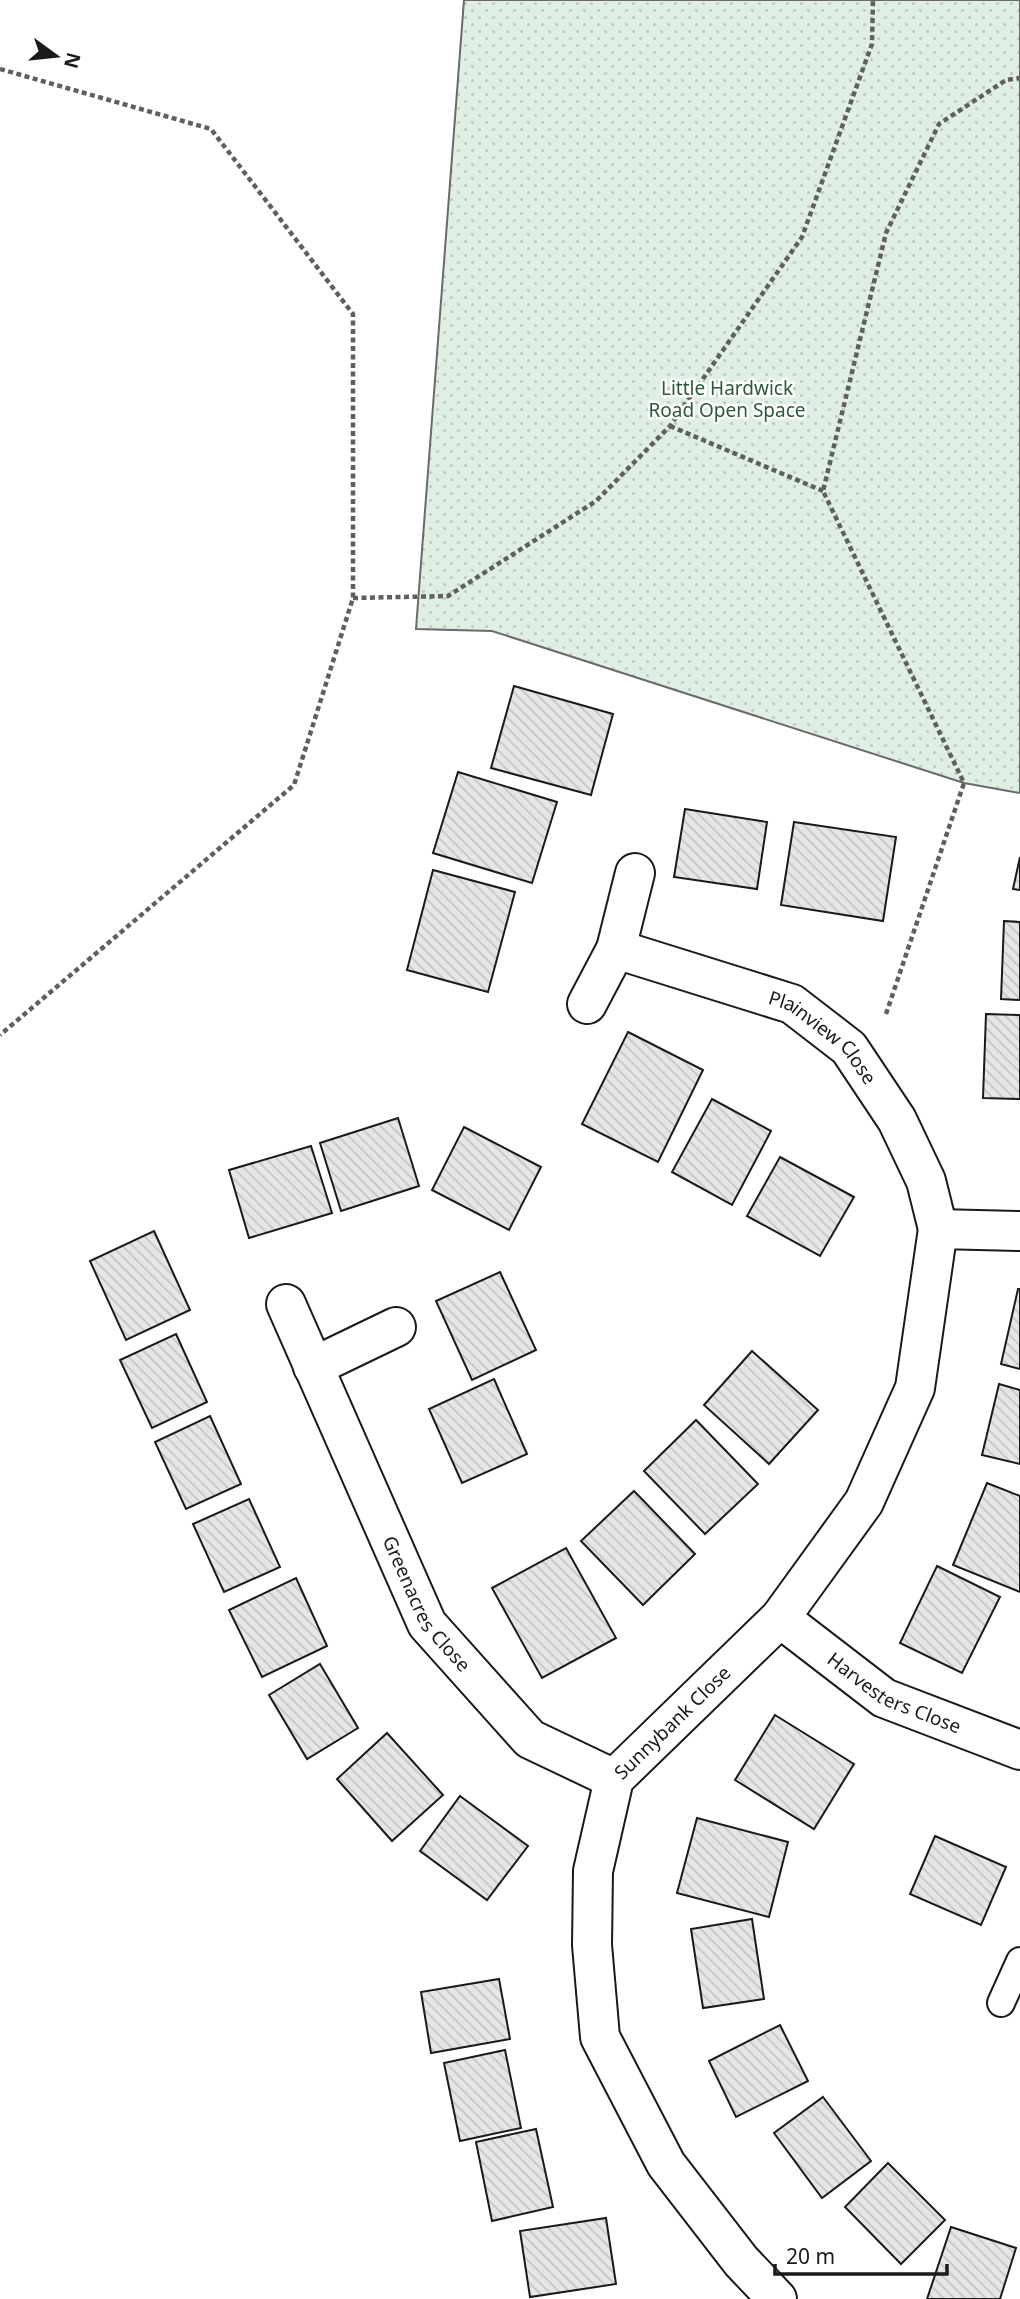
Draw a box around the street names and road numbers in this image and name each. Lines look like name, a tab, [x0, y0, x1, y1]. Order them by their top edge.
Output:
street label: Plainview Close	[765, 984, 883, 1089]
street label: Greenacres Close	[377, 1532, 477, 1677]
street label: Harvesters Close	[822, 1646, 965, 1739]
street label: Sunnybank Close	[608, 1660, 736, 1785]

